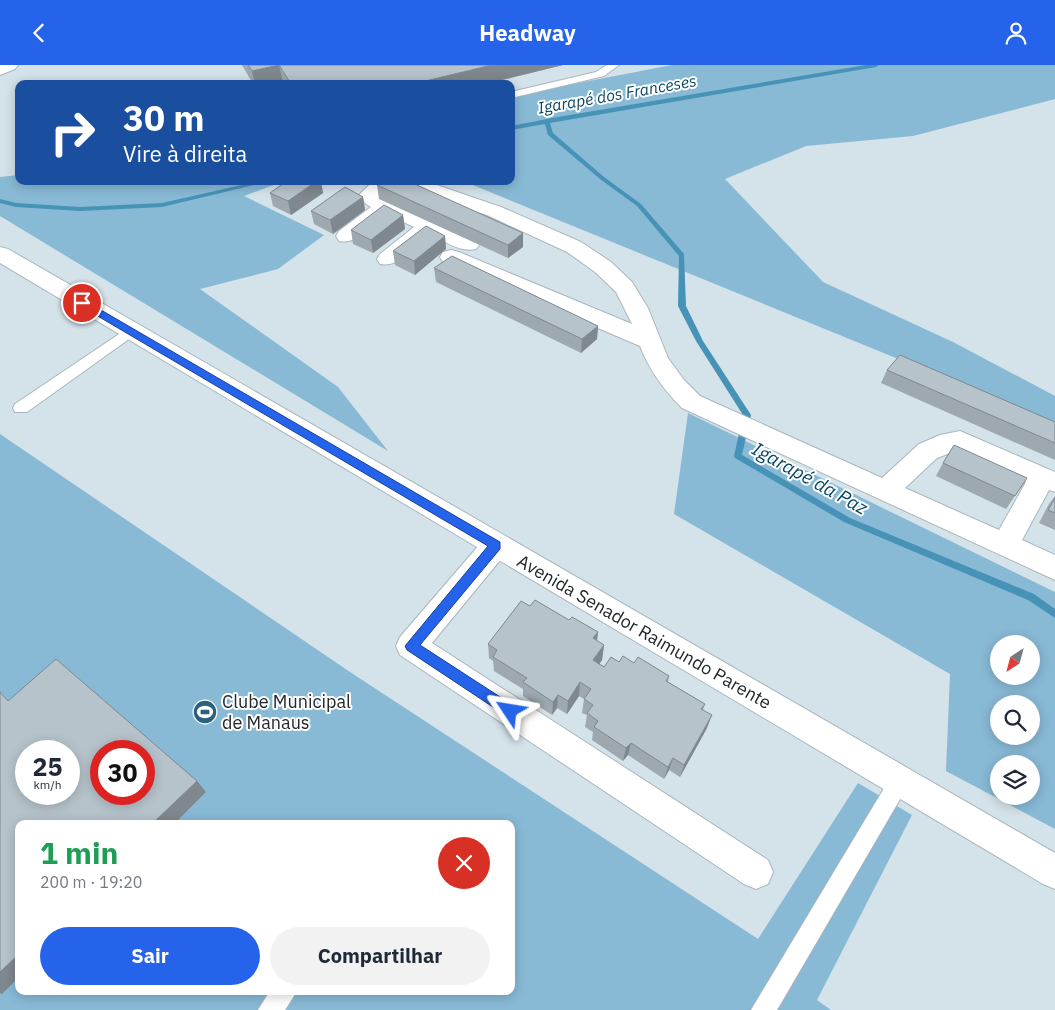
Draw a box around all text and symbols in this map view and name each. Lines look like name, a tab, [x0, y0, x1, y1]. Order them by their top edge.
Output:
text: Headway	[479, 18, 576, 47]
icon: back	[25, 19, 53, 47]
icon: person	[1002, 19, 1030, 47]
water label: Igarapé dos Franceses	[536, 70, 698, 118]
text: 30 m	[123, 95, 205, 141]
icon: right	[40, 100, 105, 165]
text: Vire à direita	[123, 139, 247, 168]
pin	[61, 282, 103, 324]
icon: arrive	[68, 289, 96, 317]
water label: Igarapé da Paz	[748, 436, 872, 520]
street label: Avenida Senador Raimundo Parente	[513, 549, 776, 714]
north arrow	[990, 635, 1040, 685]
map controls	[990, 635, 1040, 805]
position arrow	[483, 684, 535, 736]
place label: Clube Municipal de Manaus	[222, 690, 351, 734]
button: search	[990, 695, 1040, 745]
sports icon: Clube Municipal de Manaus	[192, 699, 218, 725]
speed limit sign: 30	[90, 740, 155, 805]
text: 25	[32, 750, 63, 783]
button: layers	[990, 755, 1040, 805]
text: km/h	[33, 777, 62, 792]
text: 1 min	[40, 833, 118, 872]
button: close	[438, 837, 490, 889]
text: 200 m · 19:20	[40, 872, 142, 892]
button: Sair	[40, 927, 260, 985]
button: Compartilhar	[270, 927, 490, 985]

